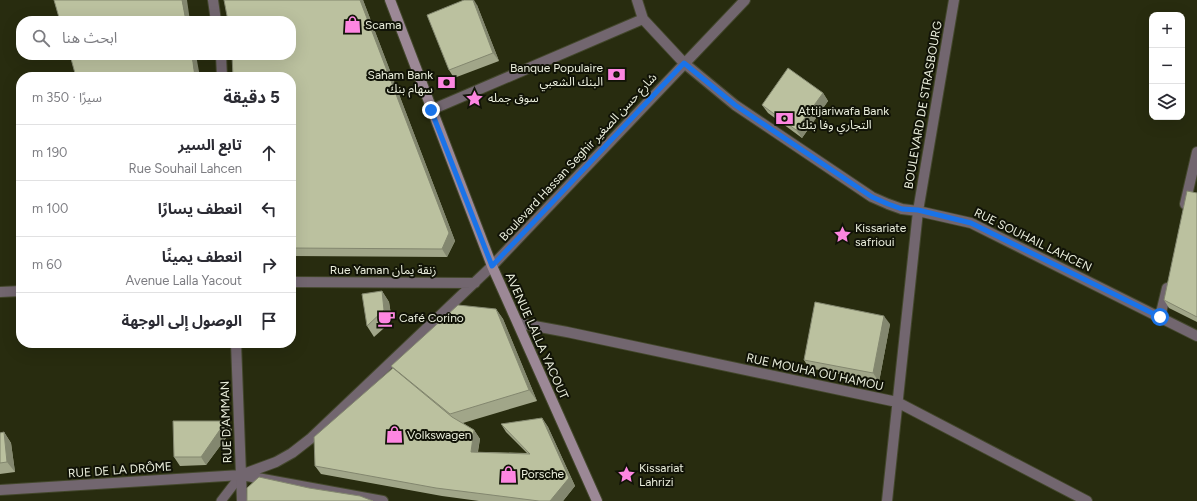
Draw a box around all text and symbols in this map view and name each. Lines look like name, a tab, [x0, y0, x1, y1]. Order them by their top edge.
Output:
map controls	[1149, 12, 1185, 120]
button: +	[1149, 12, 1185, 48]
shop icon: Scama	[342, 15, 362, 35]
search box	[16, 16, 296, 60]
place label: Scama	[365, 18, 401, 32]
street label: BOULEVARD DE STRASBOURG	[901, 20, 945, 190]
icon: search	[30, 27, 52, 49]
text: ابحث هنا	[62, 29, 117, 47]
button: −	[1149, 48, 1185, 84]
place label: Banque Populaire البنك الشعبي	[510, 61, 603, 92]
bank icon: Banque Populaire البنك الشعبي	[606, 65, 626, 85]
place label: Saham Bank سهام بنك	[368, 68, 433, 98]
street label: Boulevard Hassan Seghir شارع حسن الصغير	[496, 70, 661, 245]
bank icon: Saham Bank سهام بنك	[436, 72, 456, 92]
button: layers	[1149, 84, 1185, 120]
text: 5 دقيقة	[223, 87, 280, 107]
place icon: سوق جمله	[465, 88, 485, 108]
text: سيرًا · 350 m	[32, 90, 102, 105]
place label: سوق جمله	[488, 91, 539, 105]
route end	[422, 101, 440, 119]
place label: Attijariwafa Bank التجاري وفا بنك	[798, 104, 889, 135]
bank icon: Attijariwafa Bank التجاري وفا بنك	[775, 108, 795, 128]
text: تابع السير	[178, 136, 242, 154]
icon: ahead	[258, 142, 280, 164]
text: 190 m	[32, 145, 67, 160]
text: Rue Souhail Lahcen	[129, 161, 242, 176]
icon: left	[258, 198, 280, 220]
text: انعطف يسارًا	[158, 200, 242, 218]
text: 100 m	[32, 201, 68, 216]
street label: RUE SOUHAIL LAHCEN	[972, 205, 1094, 275]
place label: Kissariate safrioui	[855, 221, 907, 249]
place icon: Kissariate safrioui	[832, 225, 852, 245]
text: انعطف يمينًا	[162, 248, 242, 266]
icon: right	[258, 254, 280, 276]
text: 60 m	[32, 257, 62, 272]
street label: Rue Yaman زنقة يمان	[330, 263, 436, 277]
street label: AVENUE LALLA YACOUT	[503, 271, 571, 402]
text: Avenue Lalla Yacout	[125, 273, 242, 288]
cafe icon: Café Corino	[376, 308, 396, 328]
route start	[1151, 308, 1169, 326]
icon: arrive	[258, 310, 280, 332]
place label: Café Corino	[399, 311, 464, 325]
text: الوصول إلى الوجهة	[122, 312, 242, 330]
street label: RUE MOUHA OU HAMOU	[745, 351, 885, 393]
street label: RUE D'AMMAN	[218, 380, 234, 464]
shop icon: Volkswagen	[384, 425, 404, 445]
place label: Volkswagen	[407, 428, 472, 442]
street label: RUE DE LA DRÔME	[68, 459, 172, 481]
place label: Kissariat Lahrizi	[639, 461, 684, 489]
shop icon: Porsche	[498, 464, 518, 484]
place icon: Kissariat Lahrizi	[616, 465, 636, 485]
place label: Porsche	[521, 467, 565, 481]

